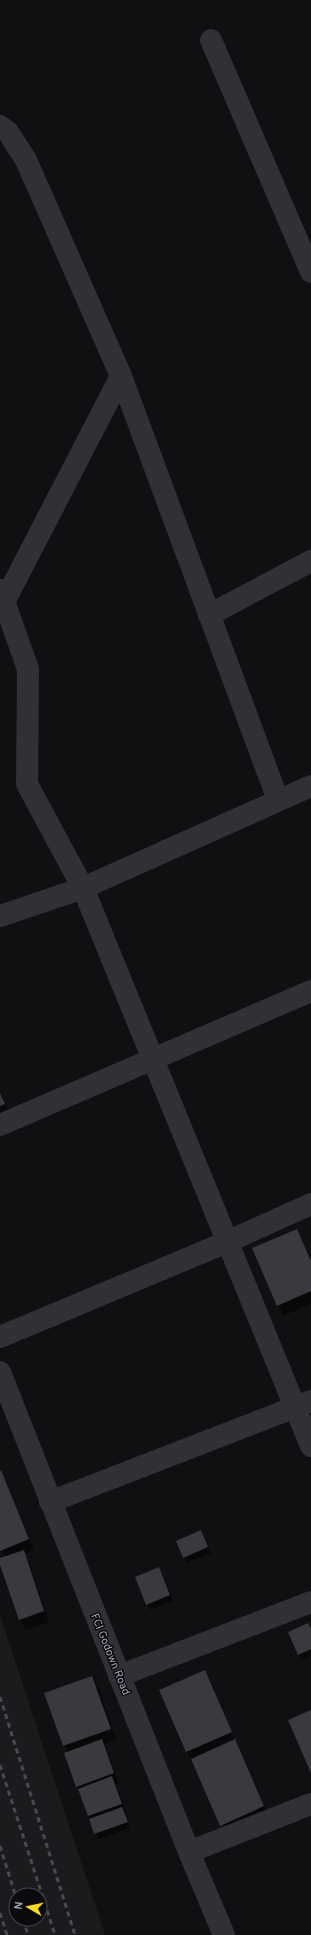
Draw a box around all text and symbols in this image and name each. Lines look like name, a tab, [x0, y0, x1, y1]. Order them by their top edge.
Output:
street label: FCI Godown Road	[87, 1612, 133, 1697]
north arrow	[8, 1887, 48, 1927]
text: N	[12, 1901, 27, 1911]

